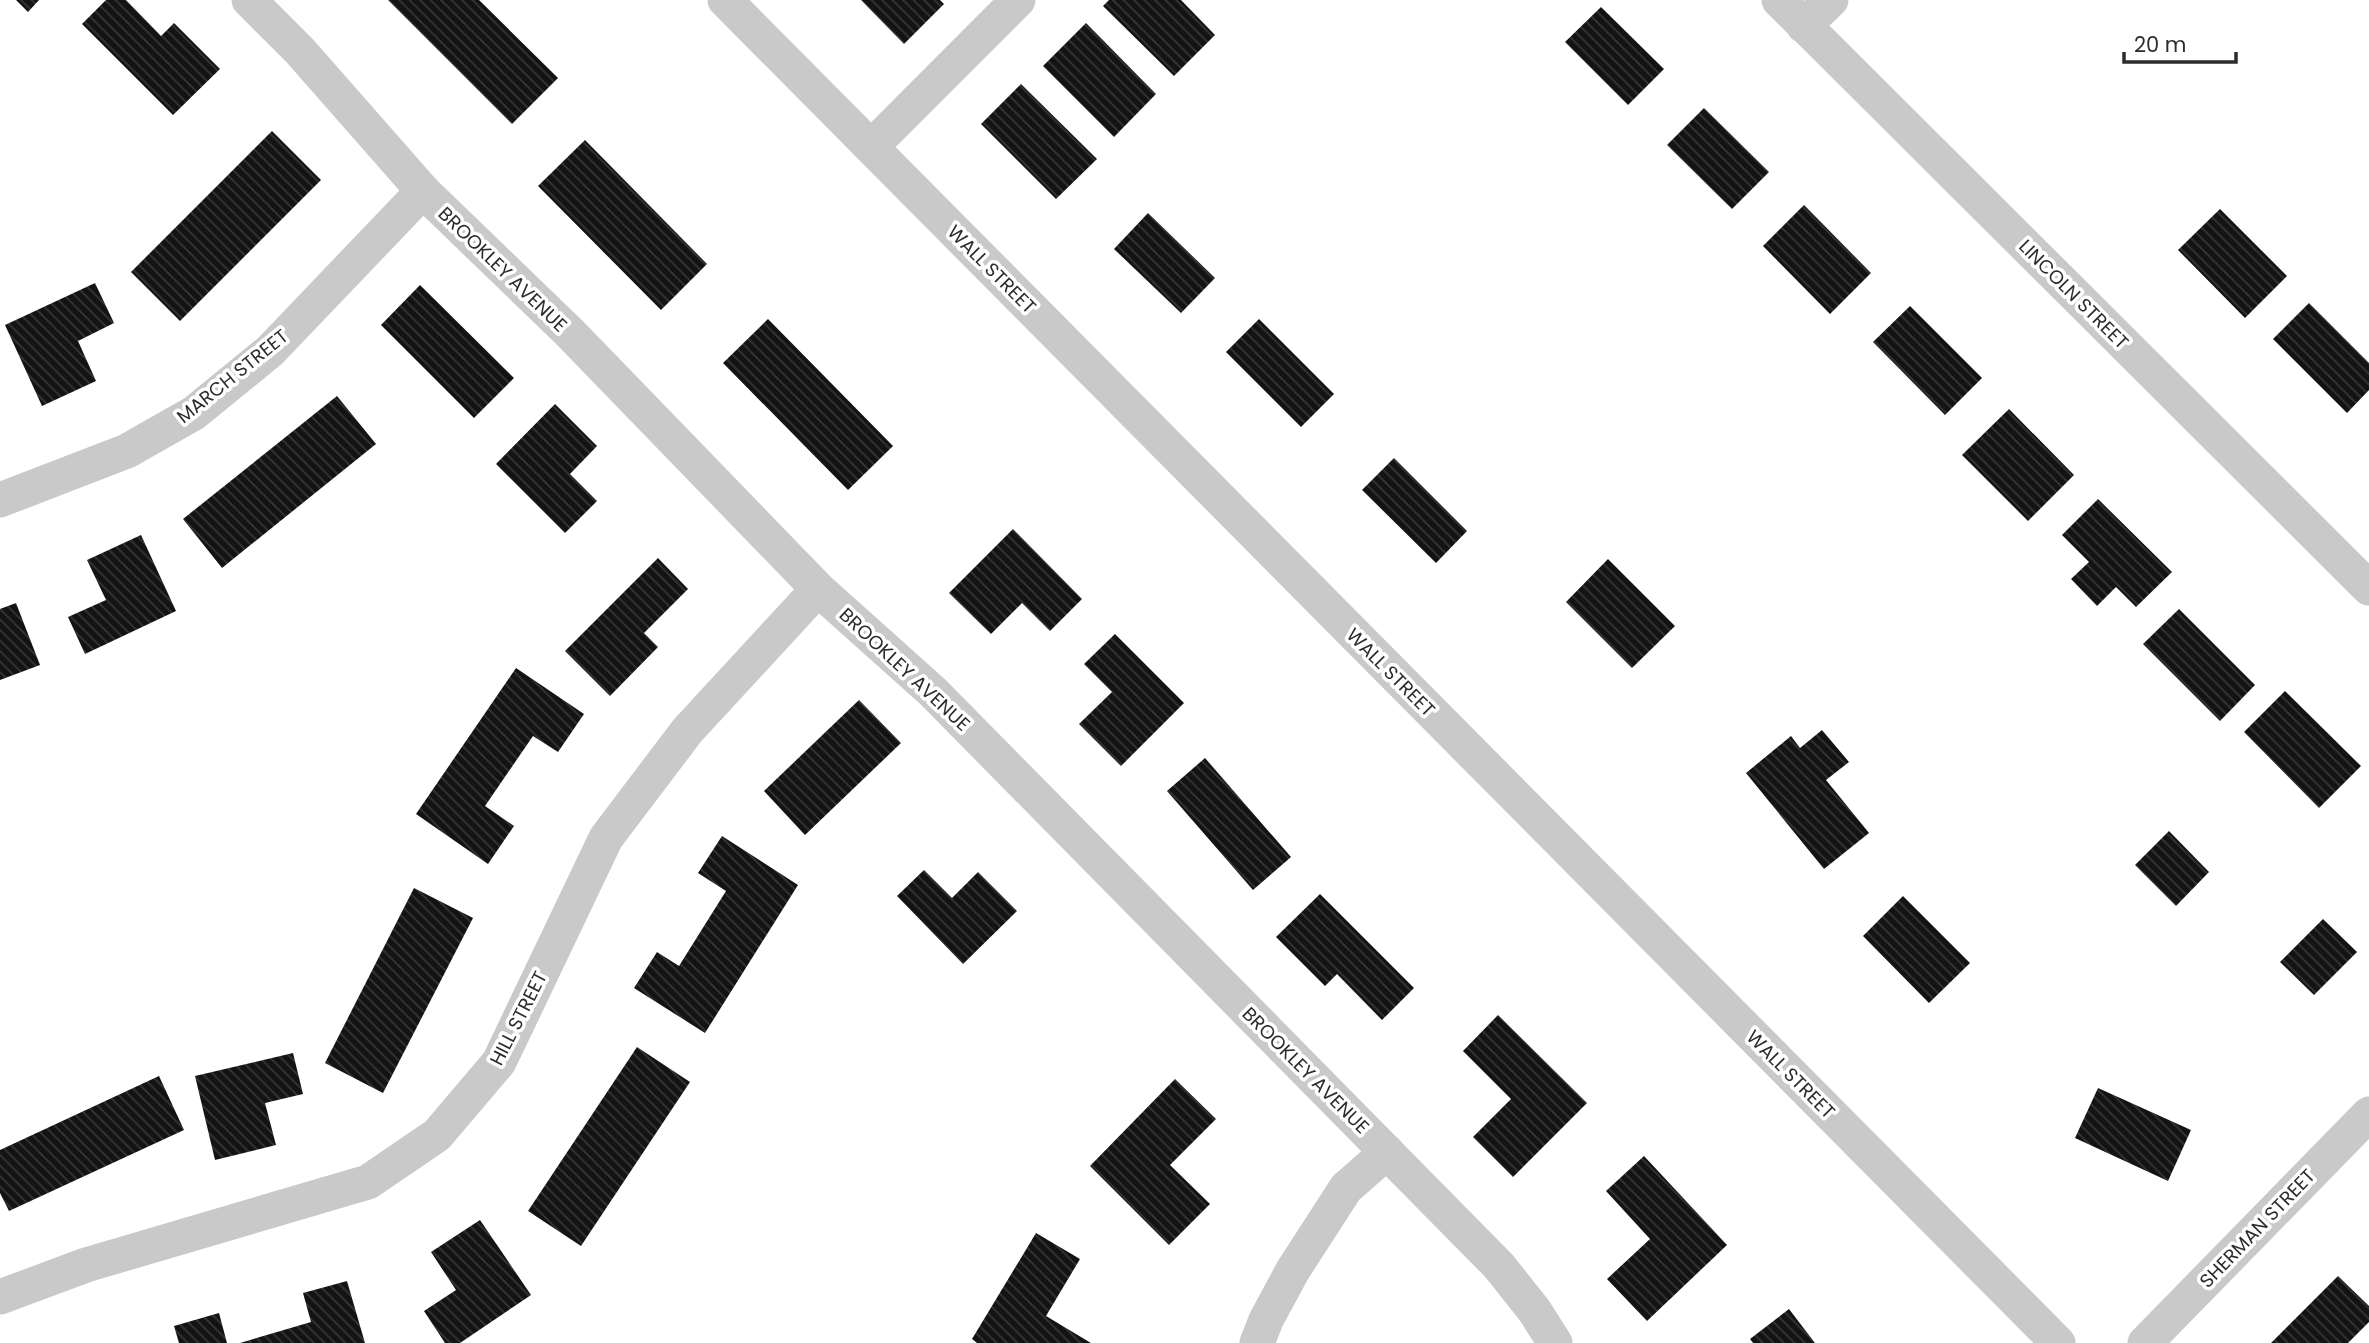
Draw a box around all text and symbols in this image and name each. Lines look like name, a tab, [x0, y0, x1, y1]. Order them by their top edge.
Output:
scale bar	[2124, 21, 2236, 65]
text: 20 m	[2134, 30, 2187, 59]
street label: BROOKLEY AVENUE	[432, 201, 573, 338]
street label: WALL STREET	[941, 219, 1042, 320]
street label: LINCOLN STREET	[2013, 233, 2135, 355]
street label: MARCH STREET	[171, 323, 294, 430]
street label: BROOKLEY AVENUE	[833, 602, 976, 737]
street label: WALL STREET	[1340, 622, 1441, 723]
street label: HILL STREET	[483, 967, 554, 1070]
street label: BROOKLEY AVENUE	[1236, 1001, 1375, 1140]
street label: WALL STREET	[1740, 1024, 1841, 1125]
street label: SHERMAN STREET	[2193, 1163, 2321, 1294]

